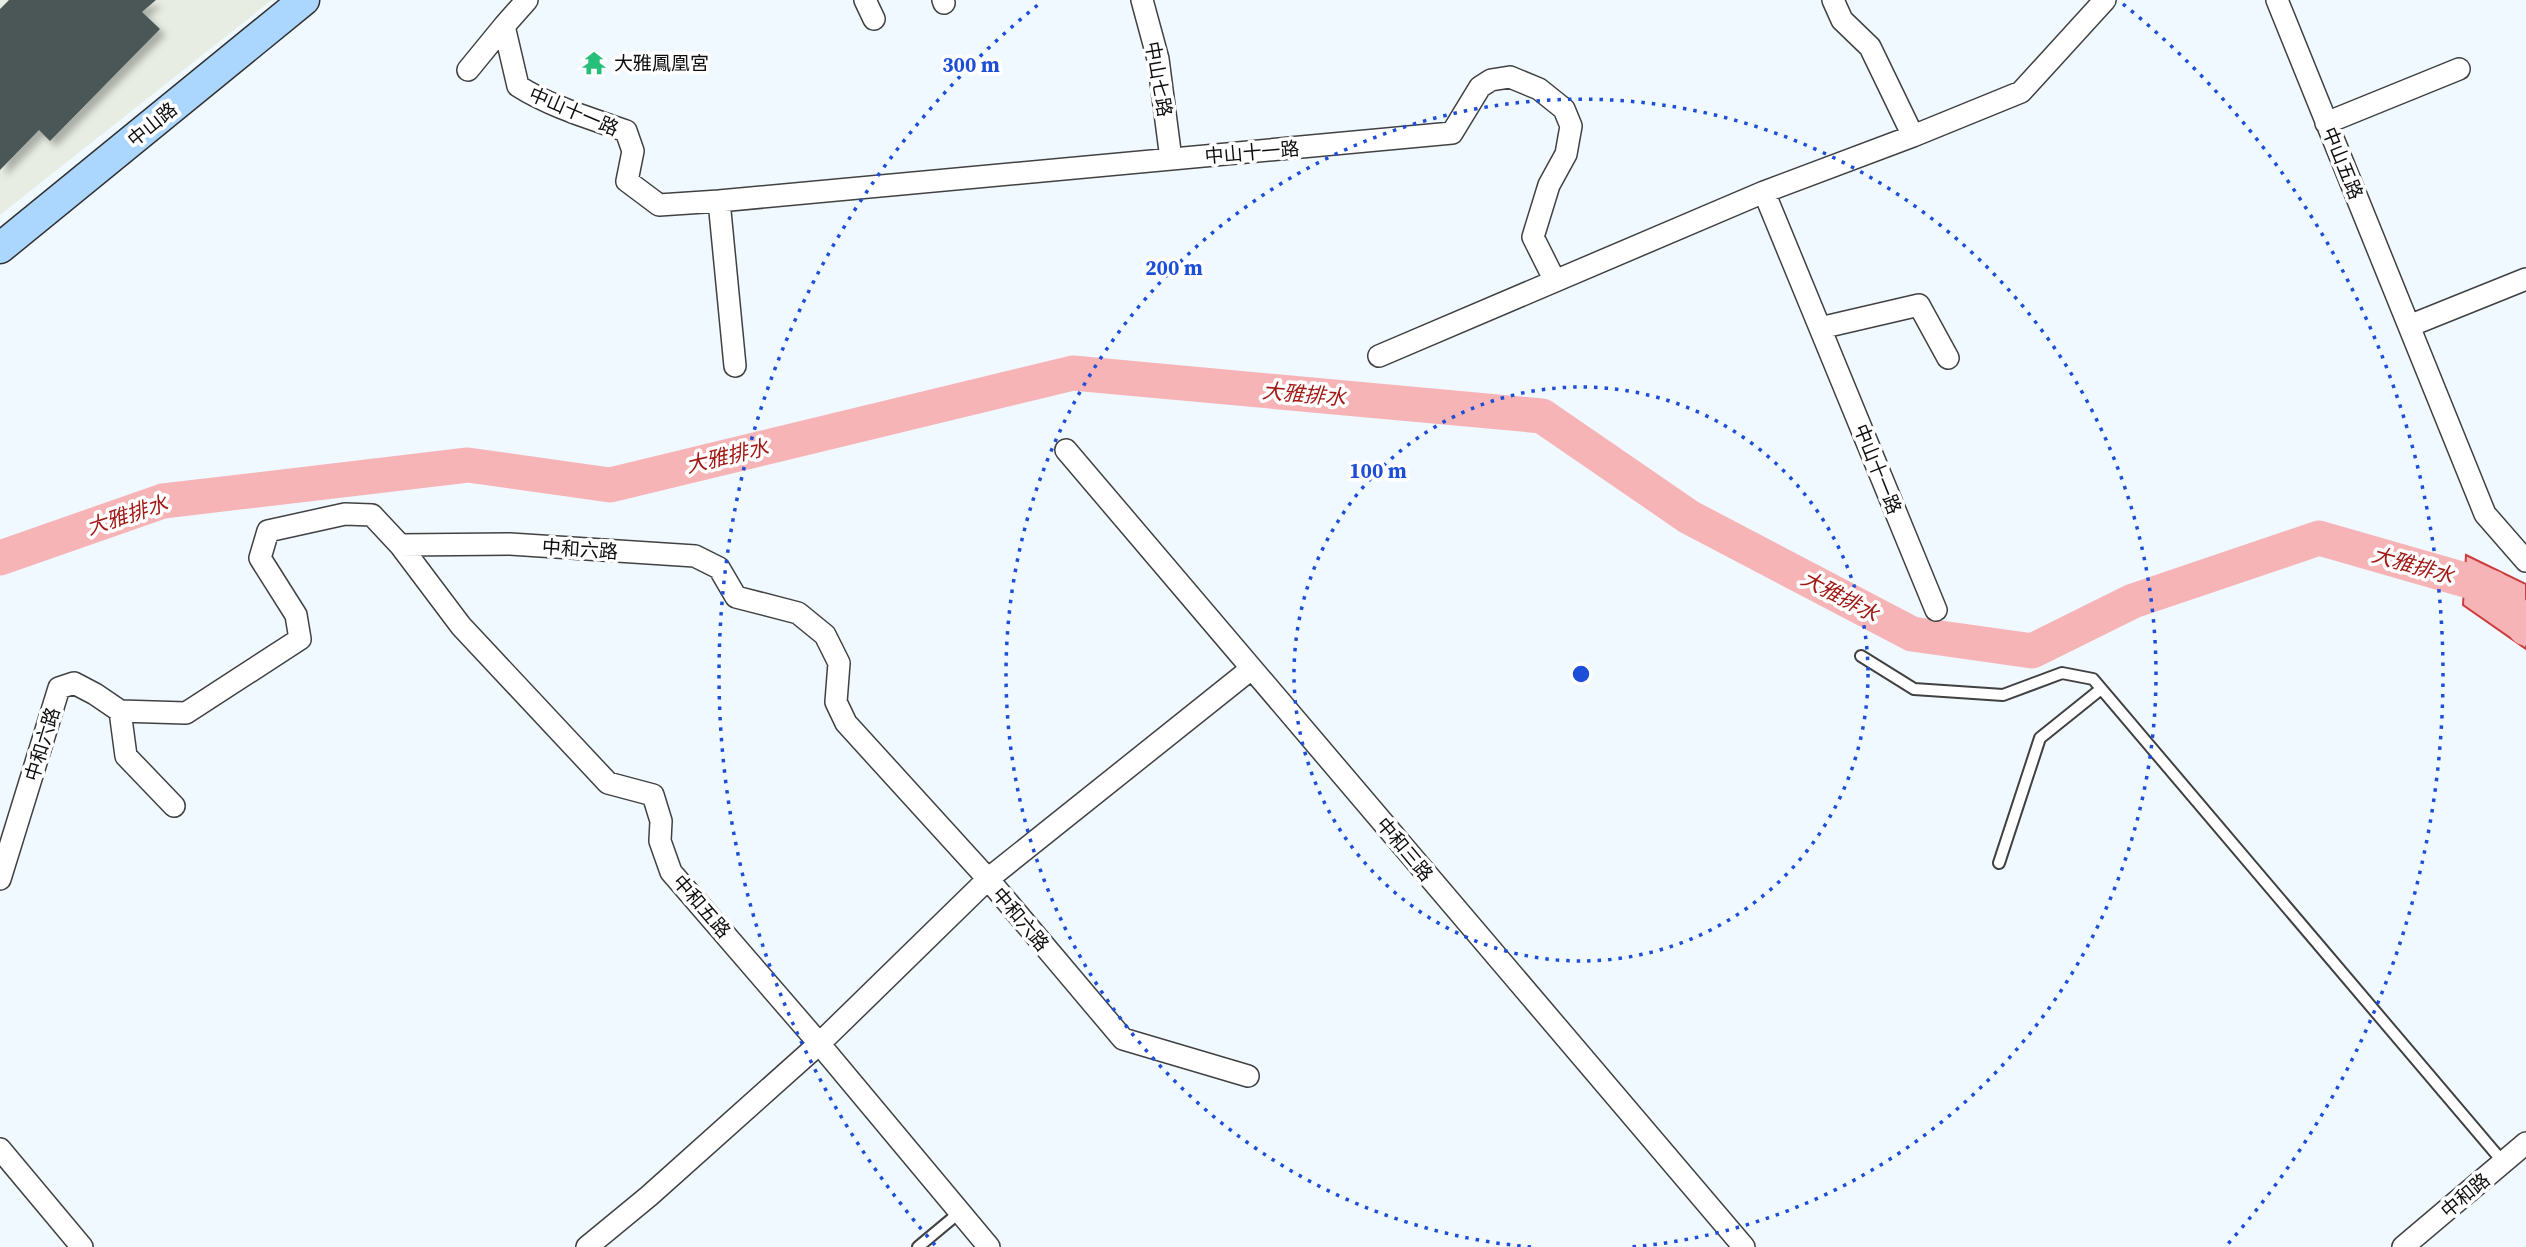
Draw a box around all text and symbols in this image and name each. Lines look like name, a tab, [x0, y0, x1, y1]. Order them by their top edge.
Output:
street label: 中山七路	[1140, 39, 1178, 119]
temple icon: 大雅鳳凰宮	[580, 49, 608, 77]
place label: 大雅鳳凰宮	[614, 50, 709, 76]
text: 300 m	[942, 50, 1000, 79]
street label: 中山十一路	[525, 80, 623, 142]
street label: 中山路	[122, 96, 182, 152]
street label: 中山五路	[2317, 123, 2369, 203]
street label: 中山十一路	[1204, 135, 1300, 169]
text: 200 m	[1145, 253, 1203, 282]
water label: 大雅排水	[1261, 376, 1348, 412]
street label: 中山十一路	[1848, 420, 1908, 518]
water label: 大雅排水	[683, 432, 772, 480]
text: 100 m	[1349, 456, 1407, 485]
water label: 大雅排水	[83, 488, 172, 542]
street label: 中和六路	[541, 533, 619, 565]
water label: 大雅排水	[2369, 539, 2458, 591]
water label: 大雅排水	[1796, 563, 1885, 629]
centre of rings	[1569, 662, 1593, 686]
street label: 中和六路	[18, 704, 66, 784]
street label: 中和三路	[1371, 812, 1439, 886]
street label: 中和五路	[667, 869, 737, 943]
street label: 中和六路	[987, 882, 1055, 956]
street label: 中和路	[2435, 1167, 2495, 1223]

